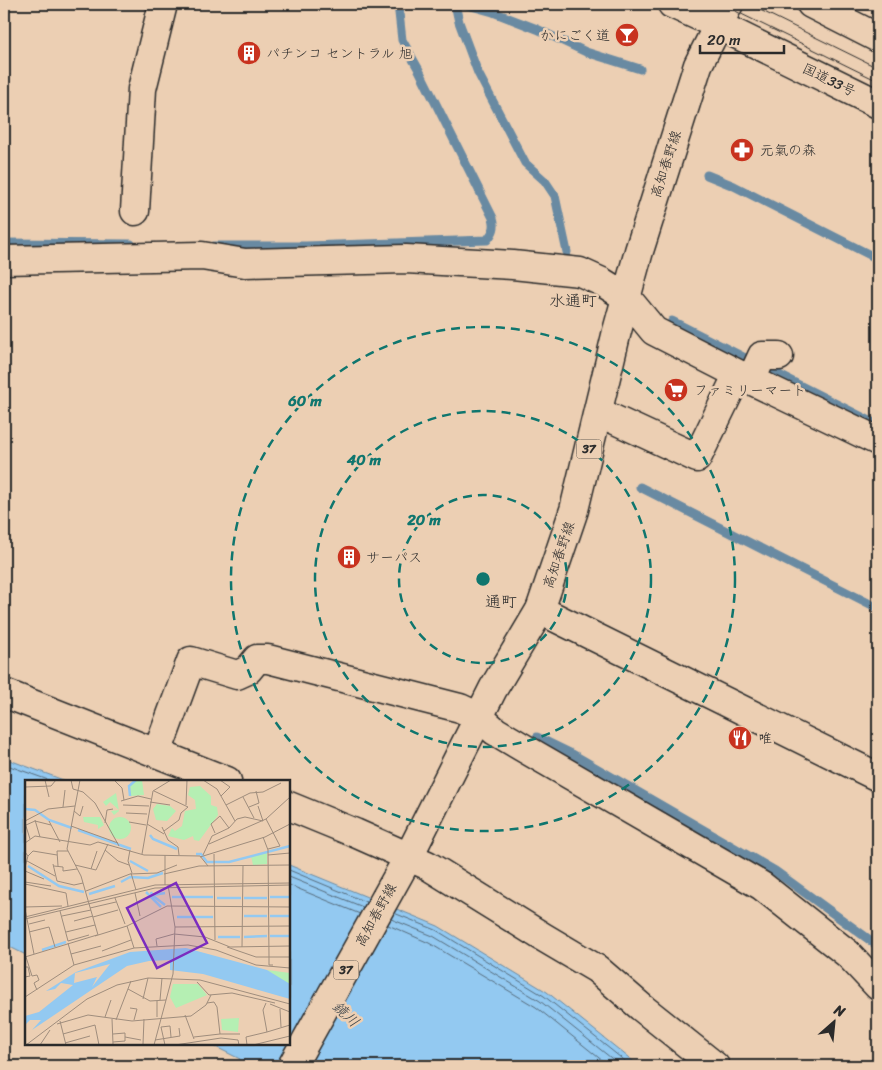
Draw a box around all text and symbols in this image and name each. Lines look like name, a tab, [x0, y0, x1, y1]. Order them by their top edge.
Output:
bar icon: かにごく道	[614, 22, 640, 48]
scale bar	[700, 22, 783, 54]
place label: かにごく道	[540, 23, 610, 48]
text: 20 m	[707, 27, 741, 53]
building icon: パチンコ セントラル 旭	[236, 40, 262, 66]
place label: パチンコ セントラル 旭	[266, 41, 413, 66]
street label: 国道33号	[798, 56, 860, 104]
street label: 高知春野線	[643, 127, 689, 201]
pharmacy icon: 元氣の森	[729, 137, 755, 163]
place label: 元氣の森	[760, 138, 816, 163]
district label: 水通町	[549, 286, 597, 315]
supermarket icon: ファミリーマート	[663, 377, 689, 403]
place label: ファミリーマート	[694, 378, 806, 403]
text: 60 m	[287, 388, 322, 414]
road number: 37	[576, 439, 602, 458]
text: 40 m	[346, 447, 382, 473]
text: 20 m	[406, 507, 441, 533]
street label: 高知春野線	[536, 518, 582, 592]
building icon: サーパス	[336, 544, 362, 570]
place label: サーパス	[366, 545, 422, 570]
centre of rings	[474, 570, 492, 588]
district label: 通町	[485, 587, 517, 616]
restaurant icon: 唯	[727, 725, 753, 751]
place label: 唯	[758, 726, 772, 751]
inset map	[25, 780, 290, 1045]
street label: 高知春野線	[348, 878, 404, 952]
road number: 37	[334, 960, 358, 980]
water label: 鏡川	[326, 994, 366, 1034]
text: N	[829, 997, 850, 1024]
north arrow	[810, 998, 860, 1048]

